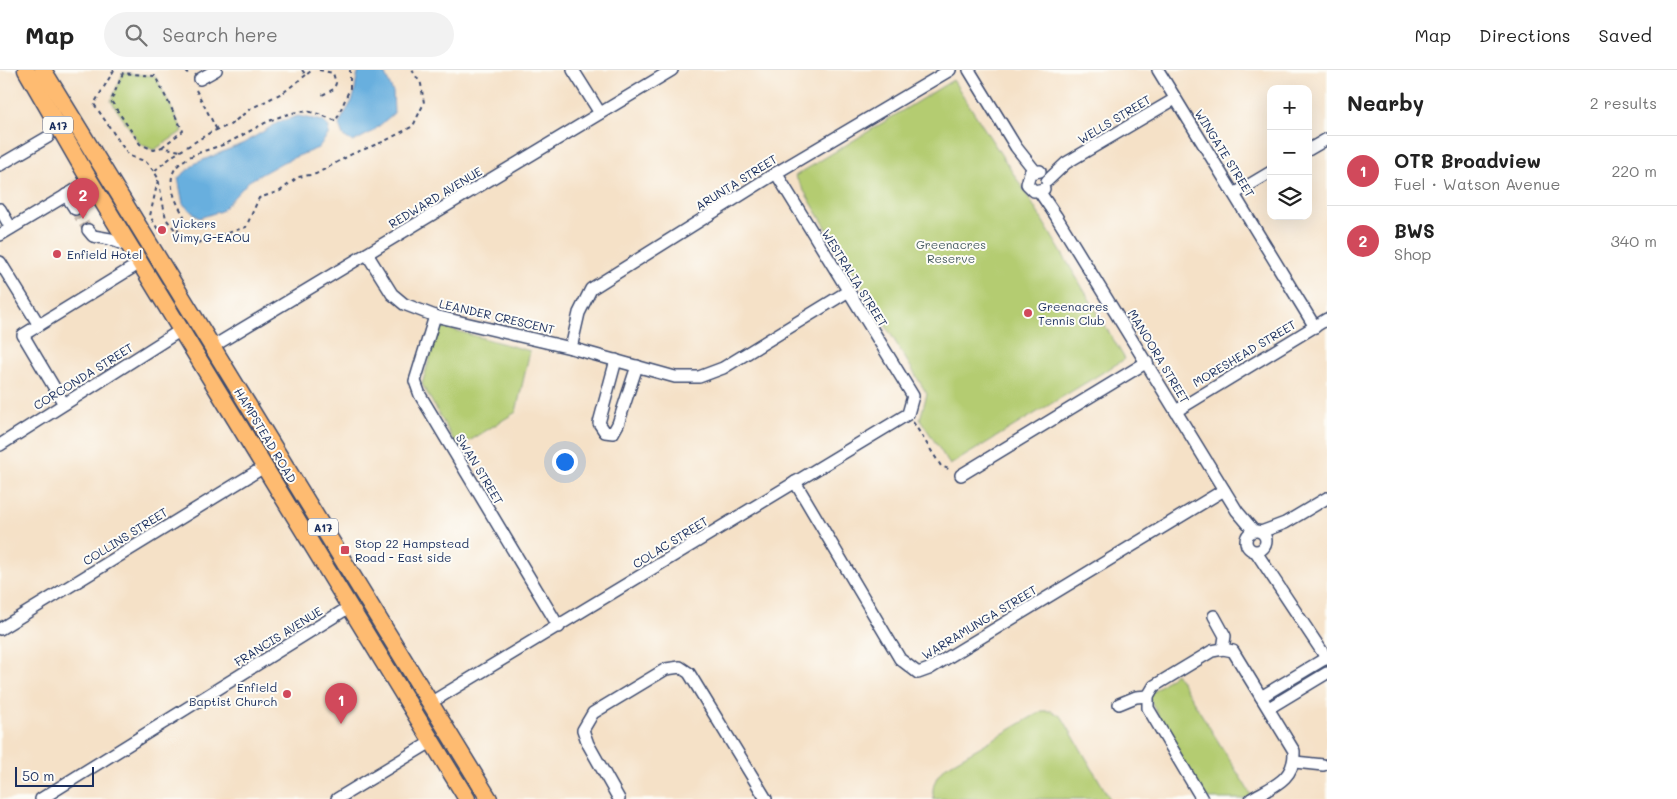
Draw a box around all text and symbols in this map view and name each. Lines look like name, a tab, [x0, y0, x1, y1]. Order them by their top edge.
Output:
search box	[104, 12, 454, 57]
text: Map	[25, 19, 74, 50]
icon: search	[122, 21, 150, 49]
text: Search here	[162, 22, 278, 47]
text: Map	[1414, 23, 1451, 47]
text: Directions	[1479, 23, 1571, 47]
text: Saved	[1599, 23, 1652, 47]
map controls	[1267, 85, 1312, 220]
button: +	[1267, 85, 1312, 130]
text: Nearby	[1347, 89, 1424, 116]
street label: WELLS STREET	[1075, 91, 1154, 147]
text: 2 results	[1590, 92, 1657, 113]
street label: WINGATE STREET	[1192, 106, 1259, 200]
road number: A17	[43, 116, 73, 134]
button: −	[1267, 130, 1312, 175]
text: OTR Broadview	[1394, 148, 1541, 173]
street label: ARUNTA STREET	[692, 150, 780, 213]
text: 1	[1359, 160, 1367, 181]
text: 220 m	[1611, 160, 1657, 181]
street label: REDWARD AVENUE	[385, 163, 485, 231]
text: Fuel · Watson Avenue	[1394, 173, 1561, 194]
button: layers	[1267, 175, 1312, 220]
pin: 2	[67, 178, 99, 219]
place label: Vickers Vimy G-EAOU	[172, 215, 250, 245]
text: BWS	[1394, 218, 1435, 243]
marker: Vickers Vimy G-EAOU	[156, 224, 168, 236]
street label: WESTRALIA STREET	[819, 226, 892, 330]
text: 2	[1359, 230, 1367, 251]
text: 340 m	[1610, 230, 1657, 251]
park label: Greenacres Reserve	[916, 236, 986, 266]
text: Shop	[1394, 243, 1431, 264]
place label: Enfield Hotel	[67, 246, 142, 262]
marker: Enfield Hotel	[51, 248, 63, 260]
street label: LEANDER CRESCENT	[438, 295, 557, 337]
place label: Greenacres Tennis Club	[1038, 298, 1108, 328]
street label: MANOORA STREET	[1125, 306, 1194, 406]
marker: Greenacres Tennis Club	[1022, 307, 1034, 319]
street label: MORESHEAD STREET	[1189, 316, 1299, 390]
street label: CORCONDA STREET	[30, 339, 136, 413]
street label: HAMPSTEAD ROAD	[231, 384, 301, 486]
street label: SWAN STREET	[453, 431, 508, 508]
your location	[552, 449, 578, 475]
street label: COLLINS STREET	[80, 503, 171, 568]
street label: COLAC STREET	[629, 512, 711, 572]
road number: A17	[308, 518, 338, 536]
place label: Stop 22 Hampstead Road - East side	[355, 535, 470, 565]
marker: Stop 22 Hampstead Road - East side	[339, 544, 351, 556]
street label: WARRAMUNGA STREET	[918, 581, 1040, 663]
street label: FRANCIS AVENUE	[231, 602, 325, 669]
place label: Enfield Baptist Church	[189, 679, 277, 709]
pin: 1	[325, 683, 357, 724]
marker: Enfield Baptist Church	[281, 688, 293, 700]
scale bar	[15, 764, 94, 787]
text: 50 m	[22, 766, 54, 785]

